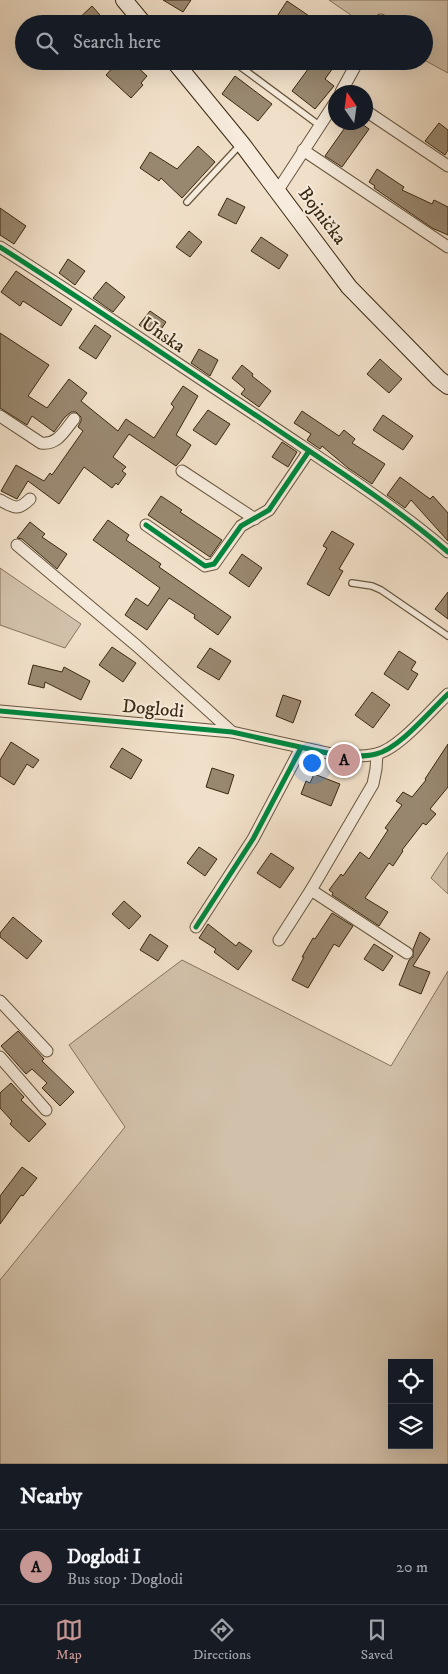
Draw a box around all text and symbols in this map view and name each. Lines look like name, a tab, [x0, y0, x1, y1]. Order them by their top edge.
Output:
search box	[15, 15, 433, 70]
icon: search	[33, 29, 61, 57]
text: Search here	[73, 31, 161, 54]
north arrow	[328, 85, 373, 130]
street label: Bojnička	[293, 183, 351, 249]
street label: Unska	[137, 312, 189, 358]
street label: Doglodi	[121, 695, 185, 723]
pin: A	[328, 741, 360, 779]
your location	[299, 750, 325, 776]
map controls	[388, 1359, 433, 1449]
button: locate	[388, 1359, 433, 1404]
button: layers	[388, 1404, 433, 1449]
text: Nearby	[20, 1484, 82, 1510]
text: Doglodi I	[67, 1546, 141, 1569]
text: A	[31, 1557, 41, 1577]
text: 20 m	[396, 1557, 428, 1577]
text: Bus stop · Doglodi	[67, 1569, 183, 1589]
tab: Map	[55, 1616, 83, 1664]
tab: Directions	[193, 1616, 251, 1664]
tab: Saved	[361, 1616, 393, 1664]

